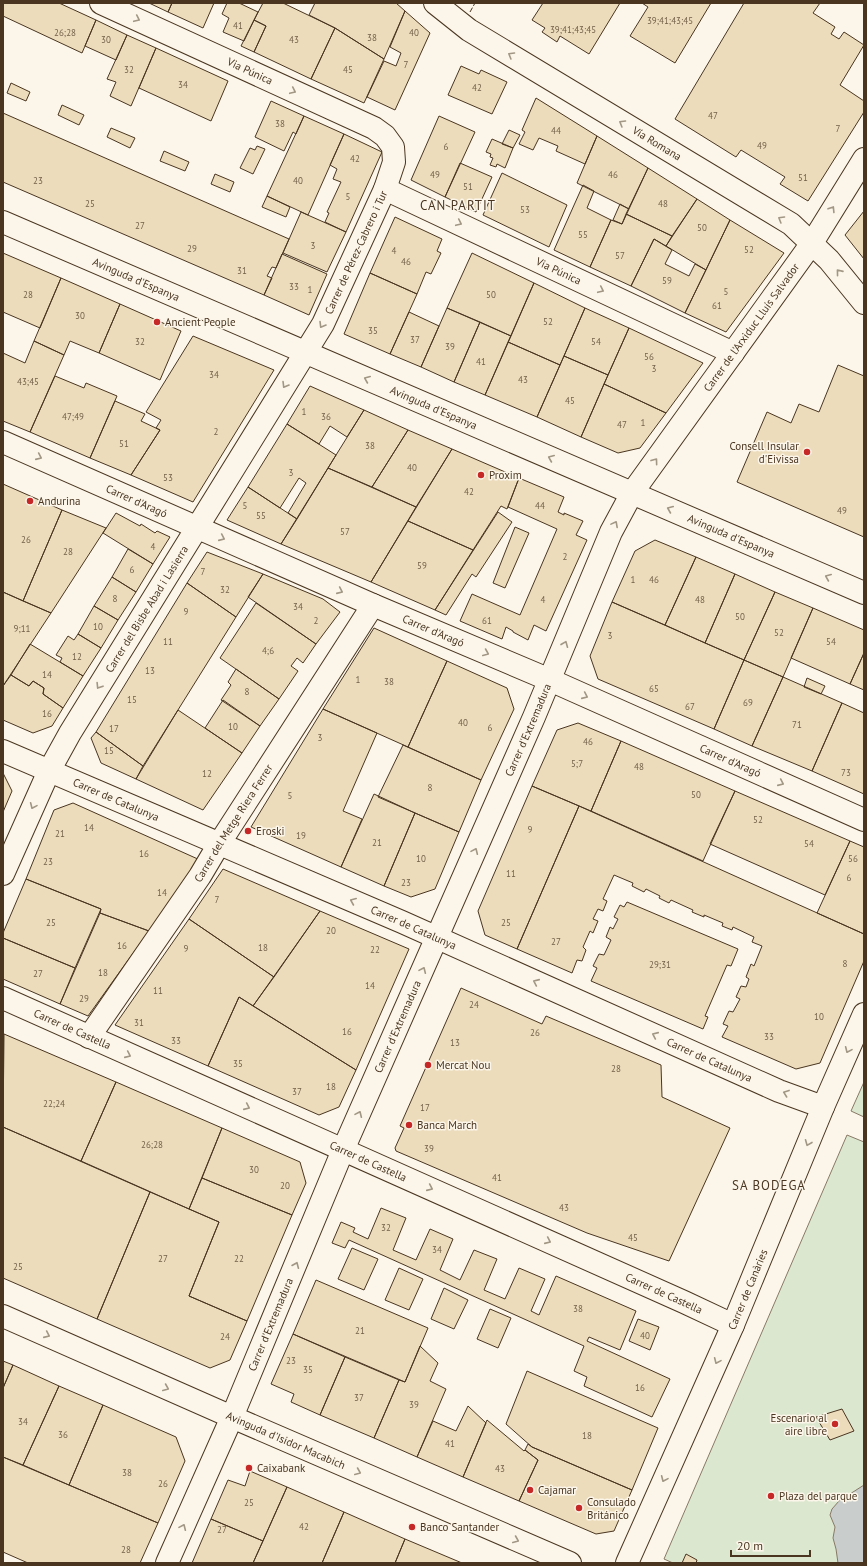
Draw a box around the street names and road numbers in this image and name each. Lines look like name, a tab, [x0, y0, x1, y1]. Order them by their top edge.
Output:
street label: Via Púnica	[224, 54, 275, 88]
street label: Vía Romana	[629, 123, 684, 163]
street label: Carrer de Pérez-Cabrero i Tur	[321, 188, 390, 316]
street label: Avinguda d'Espanya	[90, 254, 182, 304]
street label: Via Púnica	[533, 254, 584, 288]
street label: Carrer de l'Arxiduc Lluís Salvador	[700, 260, 802, 394]
street label: Avinguda d'Espanya	[388, 383, 479, 433]
street label: Carrer d'Aragó	[104, 481, 170, 521]
street label: Avinguda d'Espanya	[686, 511, 777, 561]
street label: Carrer del Bisbe Abad i Lasierra	[102, 543, 191, 675]
street label: Carrer d'Aragó	[400, 611, 467, 650]
street label: Carrer d'Extremadura	[502, 681, 554, 779]
street label: Carrer d'Aragó	[697, 741, 763, 780]
street label: Carrer del Metge Riera Ferrer	[191, 761, 276, 885]
street label: Carrer de Catalunya	[71, 775, 161, 824]
street label: Carrer de Catalunya	[369, 902, 459, 953]
street label: Carrer d'Extremadura	[371, 978, 424, 1075]
street label: Carrer de Castella	[32, 1006, 113, 1052]
street label: Carrer de Catalunya	[664, 1035, 754, 1085]
street label: Carrer de Castella	[327, 1138, 409, 1184]
street label: Carrer de Canàries	[725, 1247, 771, 1332]
street label: Carrer de Castella	[623, 1270, 705, 1317]
street label: Carrer d'Extremadura	[245, 1276, 296, 1373]
street label: Avinguda d'Isidor Macabich	[224, 1408, 348, 1472]

